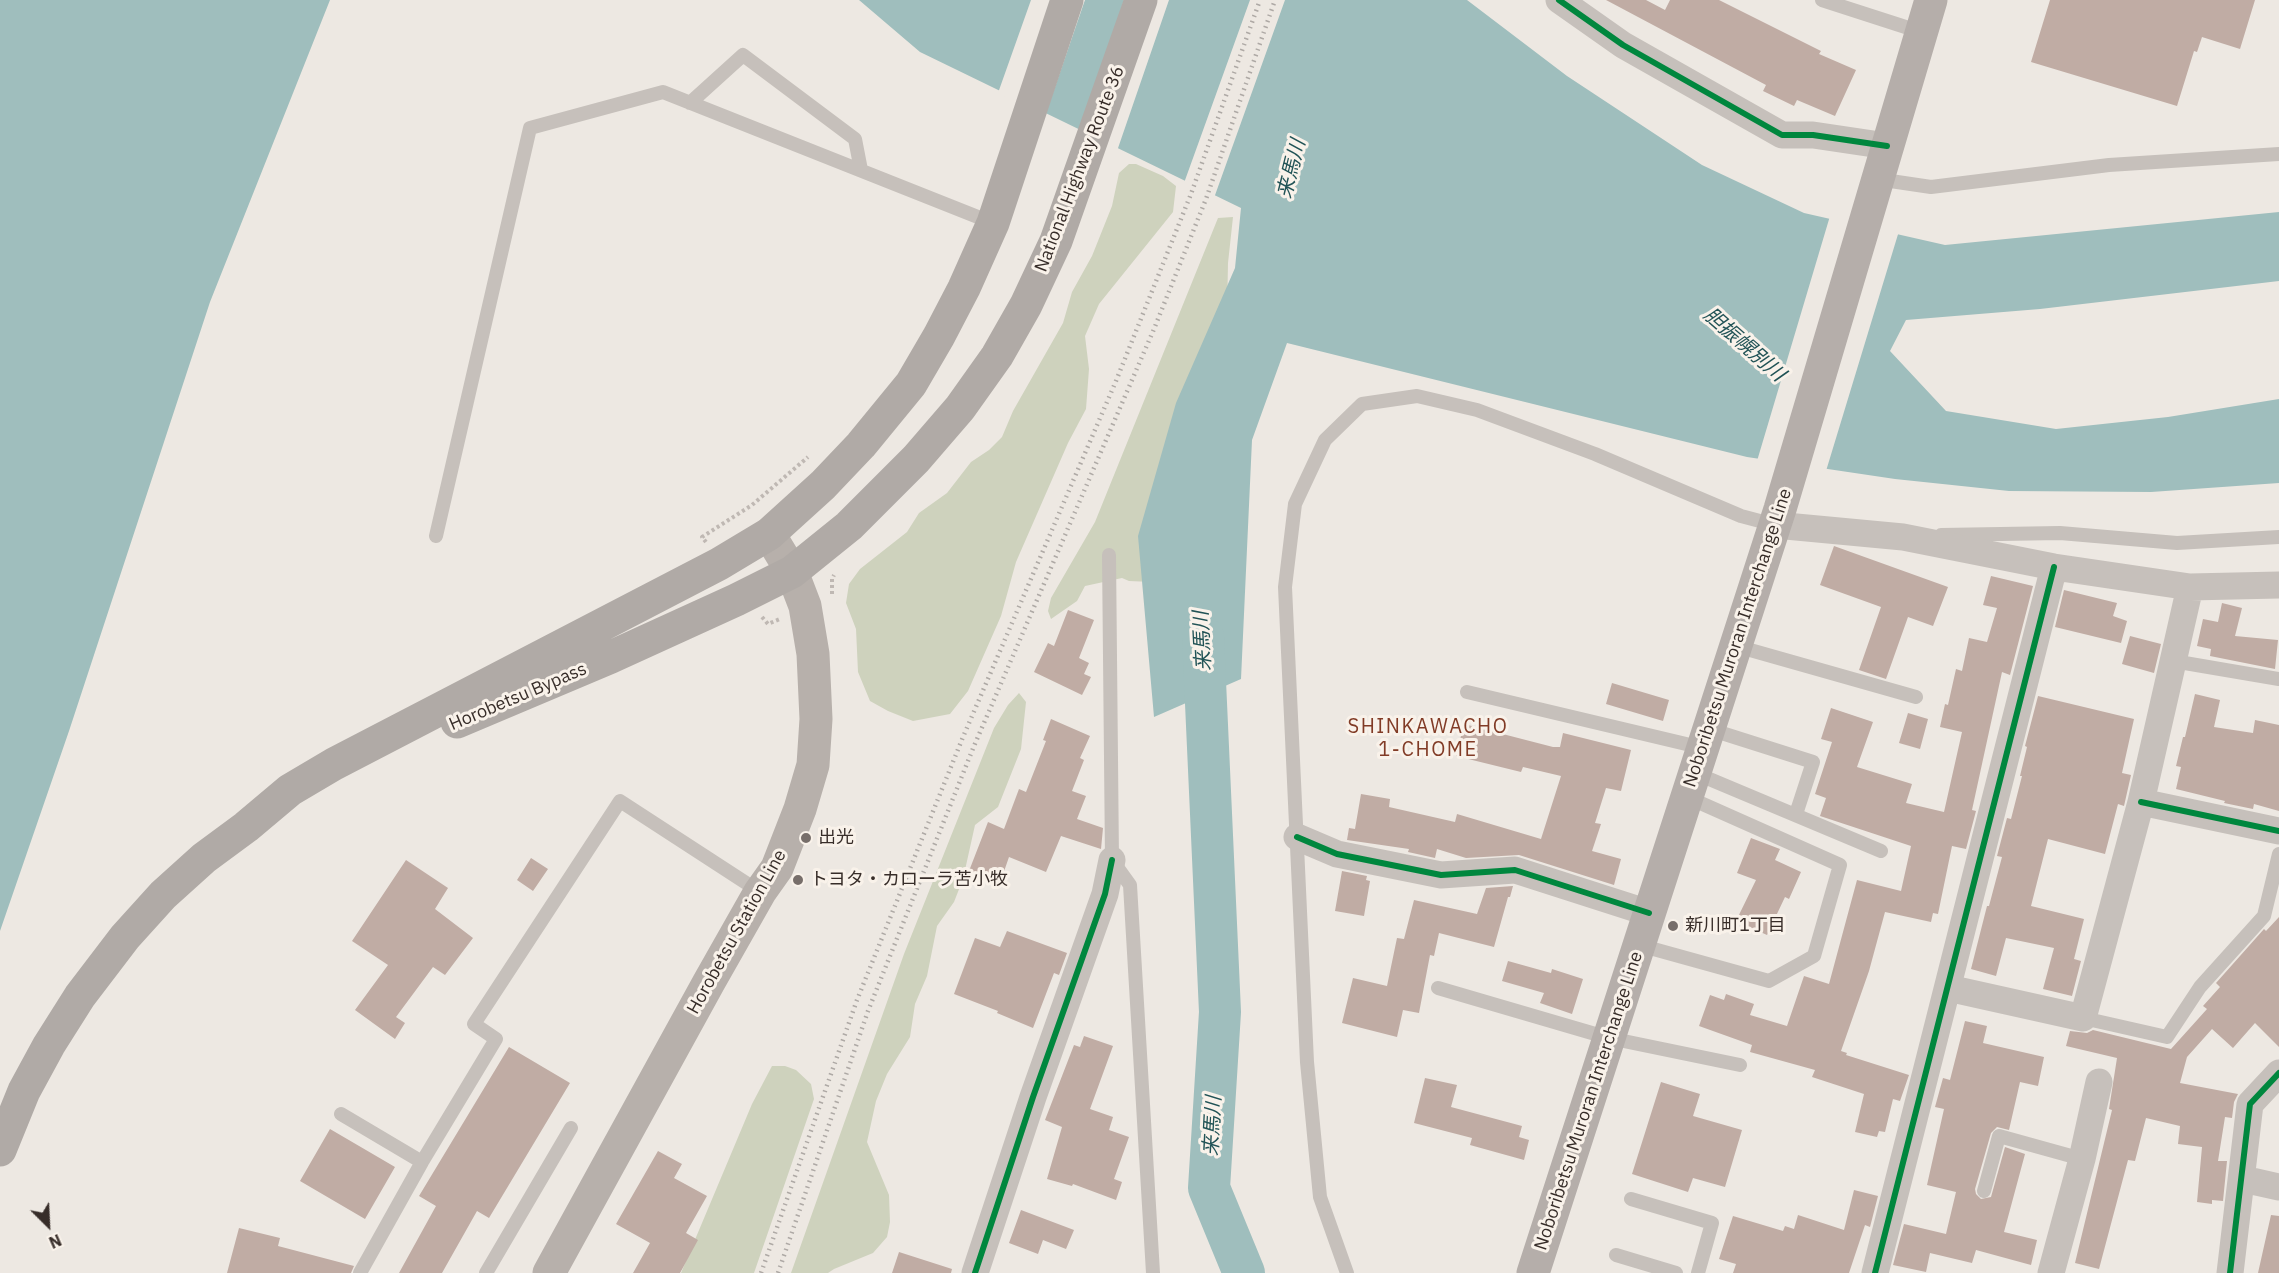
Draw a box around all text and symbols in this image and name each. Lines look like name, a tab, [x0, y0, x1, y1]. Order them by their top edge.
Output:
street label: National Highway Route 36	[1031, 63, 1129, 275]
water label: 来馬川	[1273, 137, 1311, 201]
water label: 胆振幌別川	[1698, 303, 1790, 387]
street label: Noboribetsu Muroran Interchange Line	[1679, 486, 1797, 790]
water label: 来馬川	[1189, 610, 1217, 672]
street label: Horobetsu Bypass	[446, 658, 590, 736]
district label: SHINKAWACHO 1-CHOME	[1348, 715, 1508, 762]
place label: 出光	[818, 827, 854, 849]
marker: 出光	[799, 831, 813, 845]
street label: Horobetsu Station Line	[683, 846, 791, 1018]
place label: トヨタ・カローラ苫小牧	[810, 869, 1008, 891]
marker: トヨタ・カローラ苫小牧	[791, 873, 805, 887]
place label: 新川町1丁目	[1685, 915, 1786, 937]
marker: 新川町1丁目	[1666, 919, 1680, 933]
street label: Noboribetsu Muroran Interchange Line	[1530, 949, 1648, 1253]
water label: 来馬川	[1199, 1095, 1227, 1157]
north arrow	[18, 1195, 78, 1255]
text: N	[46, 1230, 65, 1253]

